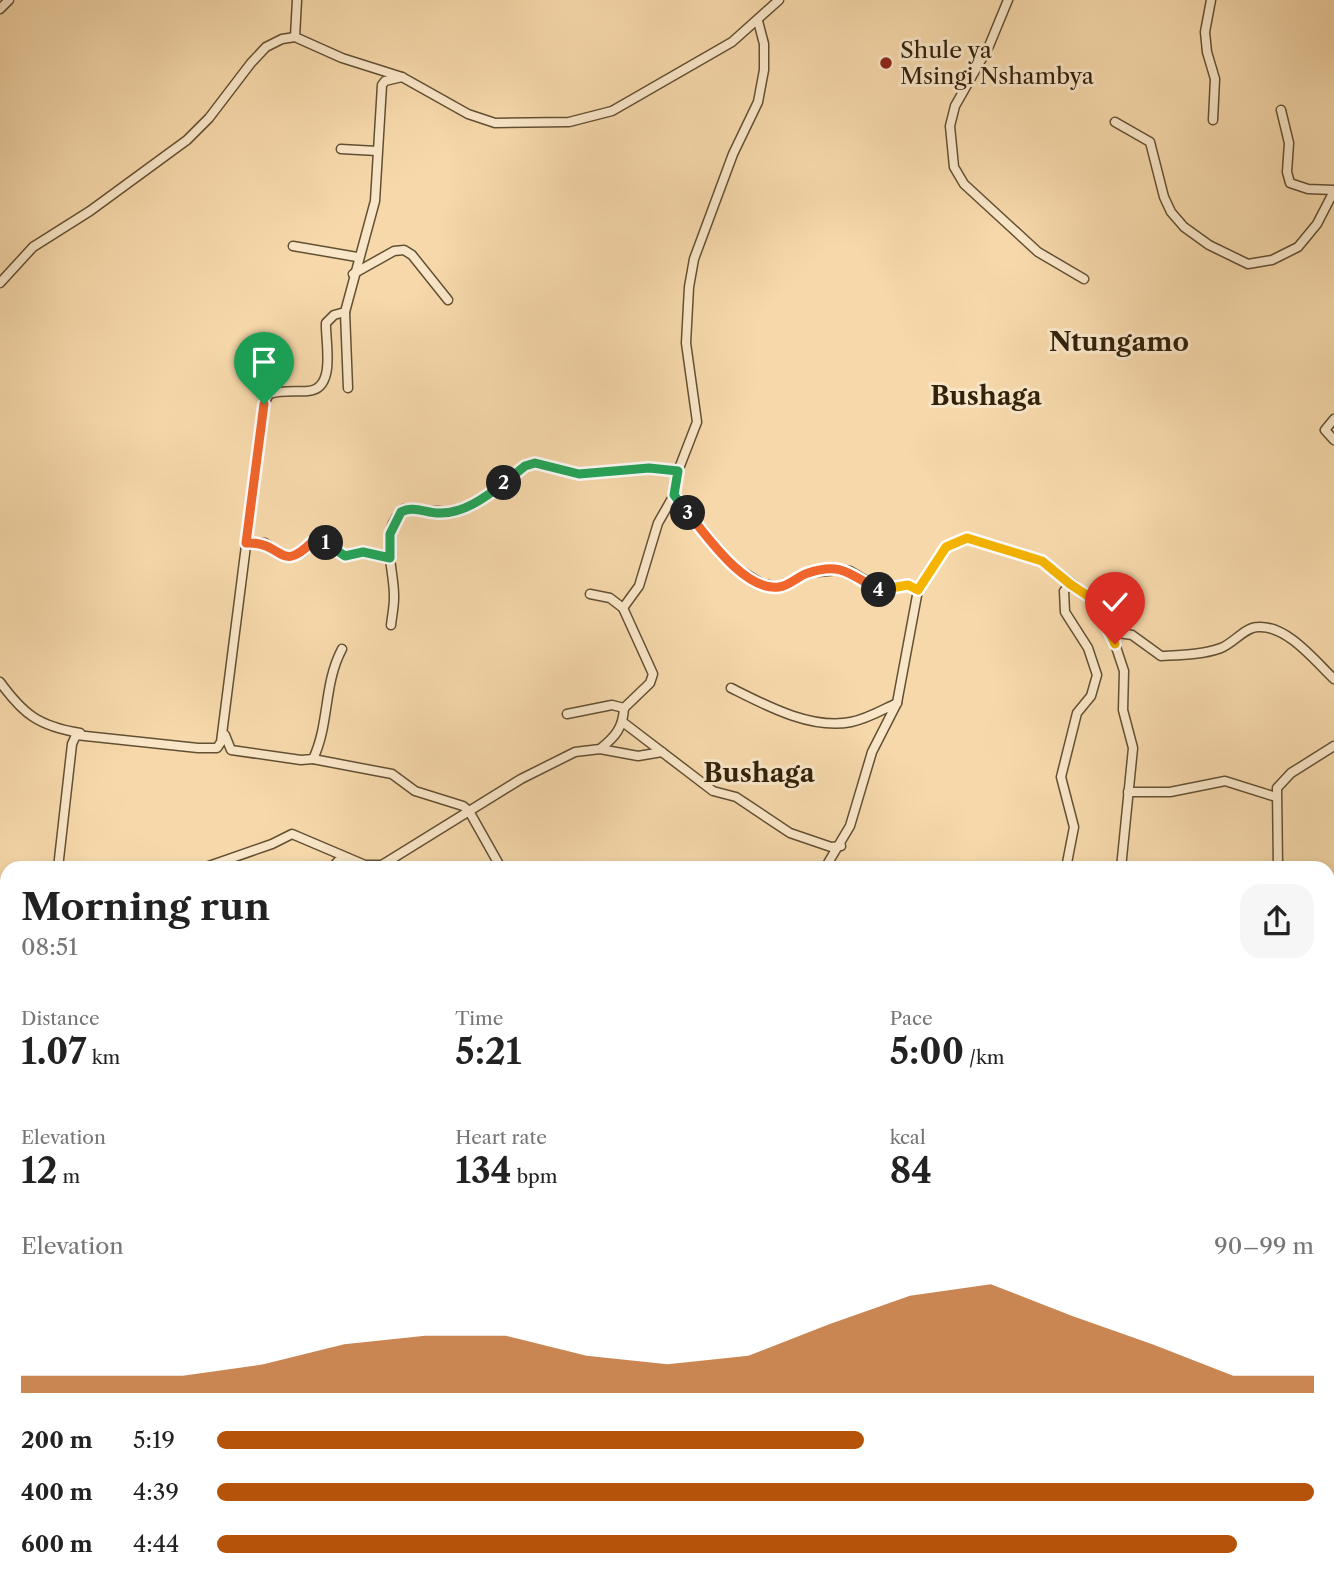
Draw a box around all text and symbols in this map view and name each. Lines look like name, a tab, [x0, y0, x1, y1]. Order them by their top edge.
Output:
place label: Shule ya Msingi Nshambya	[900, 36, 1095, 90]
marker: Shule ya Msingi Nshambya	[878, 55, 894, 71]
district label: Ntungamo	[1049, 326, 1189, 358]
pin	[234, 332, 294, 404]
icon: arrive	[245, 343, 283, 381]
district label: Bushaga	[930, 380, 1043, 412]
pin: 2	[486, 466, 522, 500]
text: 2	[498, 471, 509, 494]
pin: 3	[670, 496, 706, 530]
text: 3	[682, 501, 693, 524]
pin: 1	[308, 526, 344, 560]
text: 1	[321, 531, 330, 554]
pin: 4	[862, 572, 896, 608]
pin	[1085, 572, 1145, 644]
text: 4	[873, 578, 884, 601]
icon: check	[1096, 583, 1134, 621]
district label: Bushaga	[703, 757, 816, 789]
text: Morning run	[21, 883, 270, 930]
button: share	[1240, 884, 1314, 958]
text: 08:51	[21, 933, 78, 961]
text: Distance	[21, 1007, 100, 1030]
text: Time	[455, 1007, 503, 1030]
text: Pace	[890, 1007, 933, 1030]
text: 1.07	[21, 1030, 87, 1073]
text: 5:21	[455, 1030, 521, 1073]
text: 5:00	[890, 1030, 964, 1073]
text: km	[87, 1046, 120, 1069]
text: /km	[964, 1046, 1005, 1069]
text: Elevation	[21, 1126, 106, 1149]
text: Heart rate	[455, 1126, 547, 1149]
text: kcal	[890, 1126, 926, 1149]
text: 12	[21, 1149, 57, 1192]
text: 134	[455, 1149, 512, 1192]
text: 84	[890, 1149, 932, 1192]
text: m	[57, 1165, 80, 1188]
text: bpm	[512, 1165, 558, 1188]
text: Elevation	[21, 1232, 124, 1260]
text: 90–99 m	[1214, 1232, 1314, 1260]
text: 200 m	[21, 1426, 93, 1454]
text: 5:19	[133, 1426, 175, 1454]
text: 400 m	[21, 1478, 93, 1506]
text: 4:39	[133, 1478, 179, 1506]
text: 600 m	[21, 1530, 93, 1558]
text: 4:44	[133, 1530, 179, 1558]

